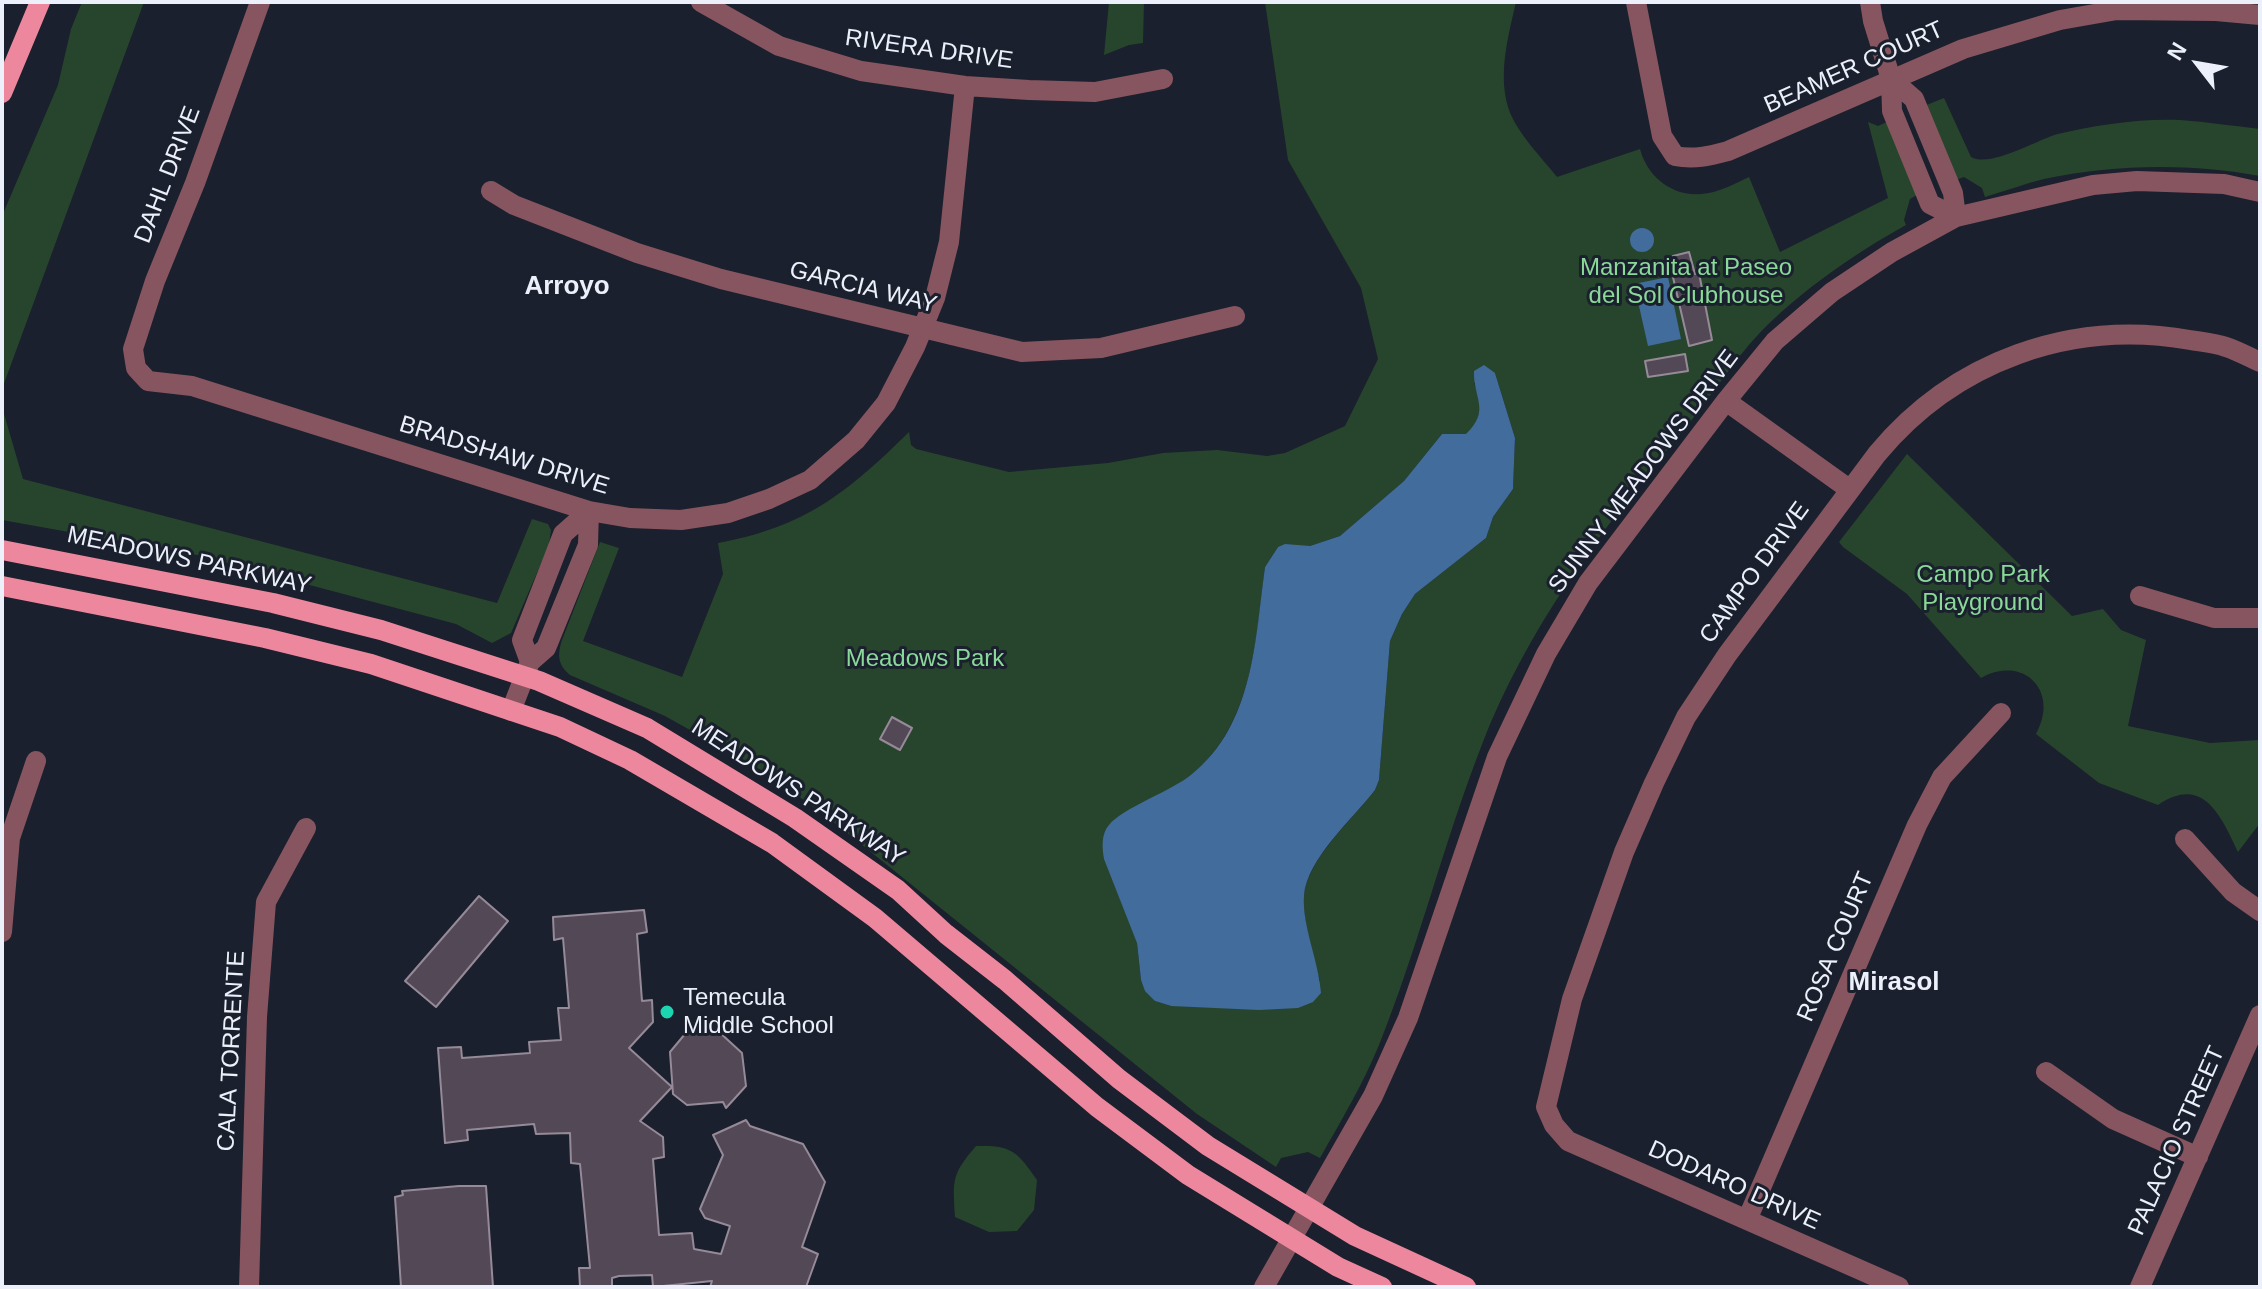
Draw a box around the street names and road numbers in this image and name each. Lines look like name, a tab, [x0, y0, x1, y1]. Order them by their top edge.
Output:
street label: BEAMER COURT	[1760, 16, 1948, 120]
street label: RIVERA DRIVE	[843, 24, 1015, 76]
street label: DAHL DRIVE	[129, 103, 207, 247]
street label: GARCIA WAY	[786, 256, 940, 320]
street label: SUNNY MEADOWS DRIVE	[1543, 345, 1745, 599]
street label: BRADSHAW DRIVE	[396, 410, 612, 502]
street label: CAMPO DRIVE	[1694, 497, 1816, 649]
street label: MEADOWS PARKWAY	[64, 521, 314, 601]
street label: MEADOWS PARKWAY	[686, 713, 910, 873]
street label: ROSA COURT	[1792, 868, 1880, 1026]
street label: CALA TORRENTE	[212, 950, 252, 1152]
street label: PALACIO STREET	[2122, 1042, 2232, 1240]
street label: DODARO DRIVE	[1643, 1135, 1825, 1237]

